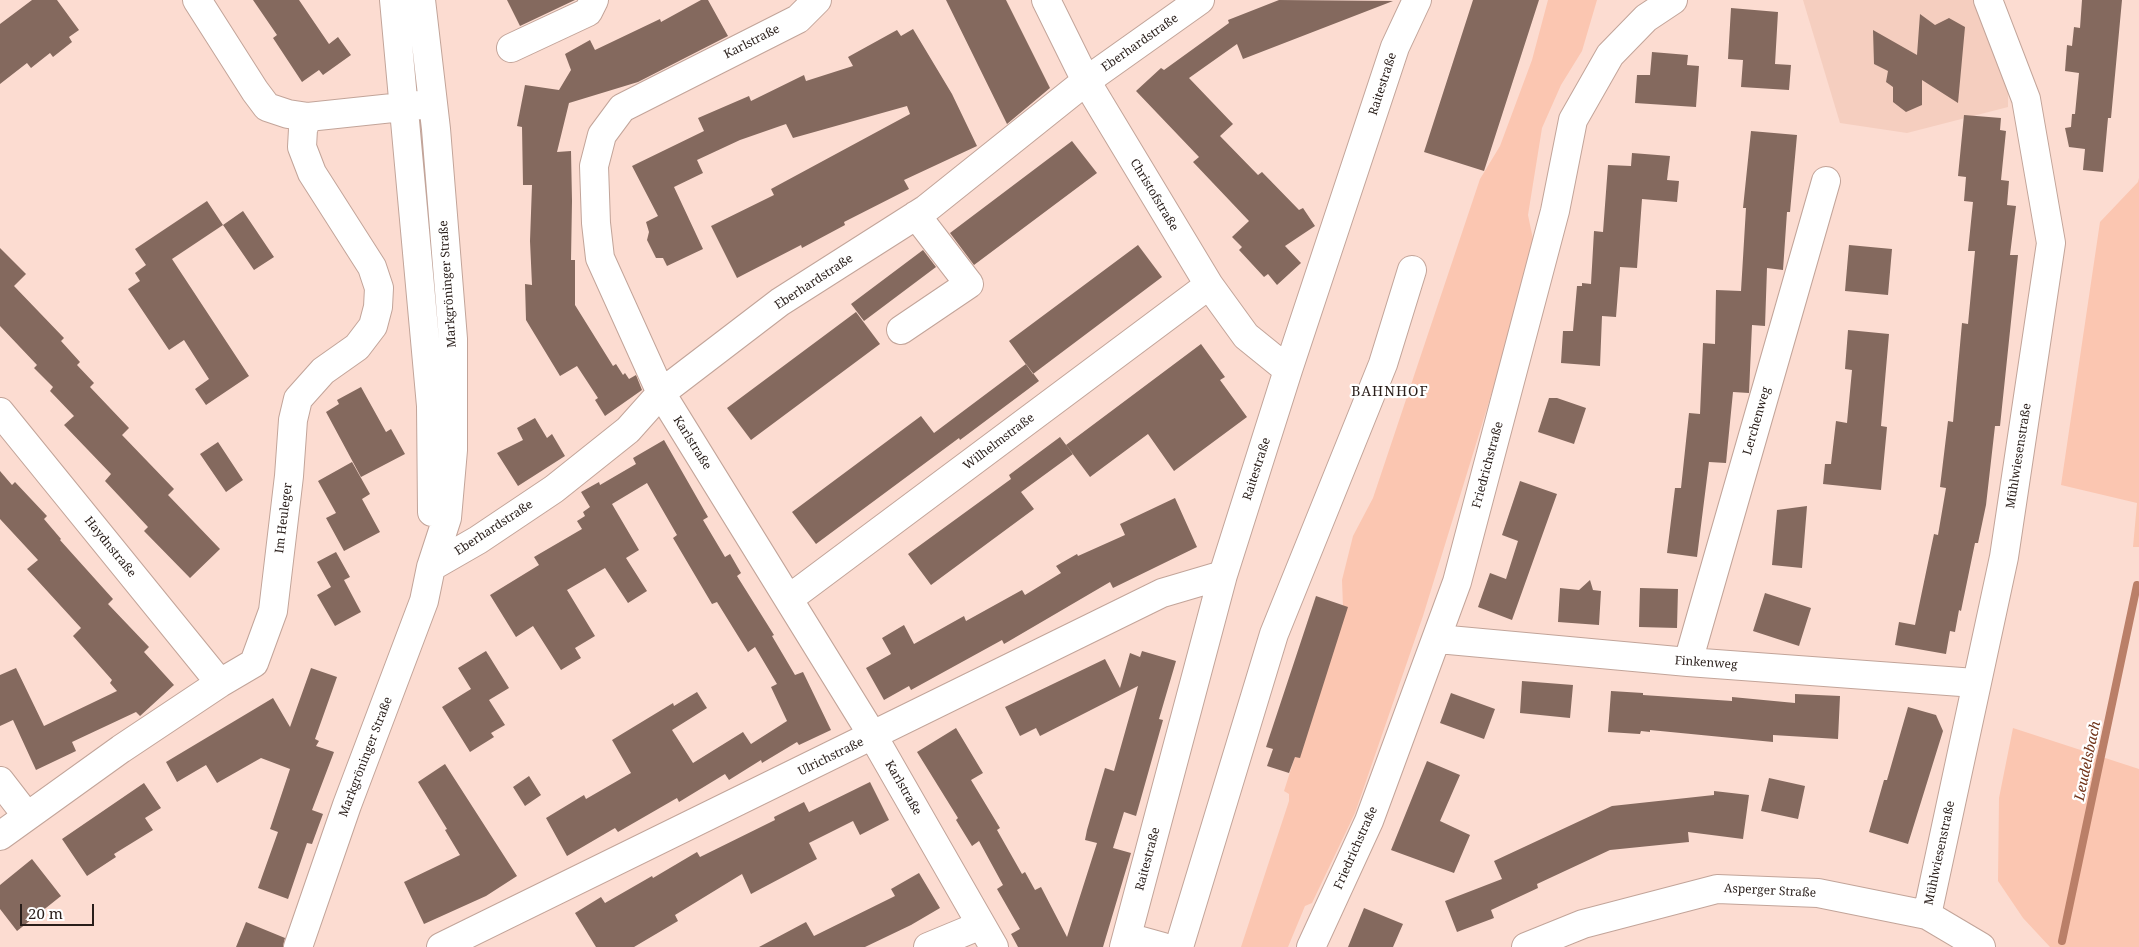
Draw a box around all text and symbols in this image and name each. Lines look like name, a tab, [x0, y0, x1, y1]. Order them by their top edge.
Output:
street label: Eberhardstraße	[1099, 11, 1181, 75]
street label: Karlstraße	[722, 22, 782, 62]
street label: Raitestraße	[1366, 51, 1400, 117]
street label: Christofstraße	[1127, 156, 1181, 234]
street label: Markgröninger Straße	[436, 220, 460, 348]
street label: Eberhardstraße	[772, 251, 856, 313]
district label: BAHNHOF	[1350, 384, 1430, 400]
street label: Lerchenweg	[1740, 385, 1774, 457]
street label: Mühlwiesenstraße	[2004, 402, 2034, 510]
street label: Wilhelmstraße	[961, 411, 1037, 473]
street label: Karlstraße	[670, 414, 714, 472]
street label: Friedrichstraße	[1469, 420, 1507, 510]
street label: Raitestraße	[1240, 436, 1274, 502]
street label: Im Heuleger	[273, 482, 295, 554]
street label: Eberhardstraße	[452, 497, 536, 559]
street label: Haydnstraße	[81, 514, 139, 580]
street label: Finkenweg	[1674, 654, 1738, 672]
street label: Markgröninger Straße	[336, 695, 396, 819]
water label: Leudelsbach	[2071, 720, 2105, 802]
street label: Ulrichstraße	[796, 735, 866, 779]
street label: Karlstraße	[882, 758, 924, 818]
street label: Mühlwiesenstraße	[1922, 799, 1958, 907]
street label: Friedrichstraße	[1331, 804, 1381, 892]
street label: Raitestraße	[1133, 826, 1163, 892]
street label: Asperger Straße	[1724, 881, 1816, 901]
scale bar	[22, 894, 96, 926]
text: 20 m	[28, 903, 63, 923]

